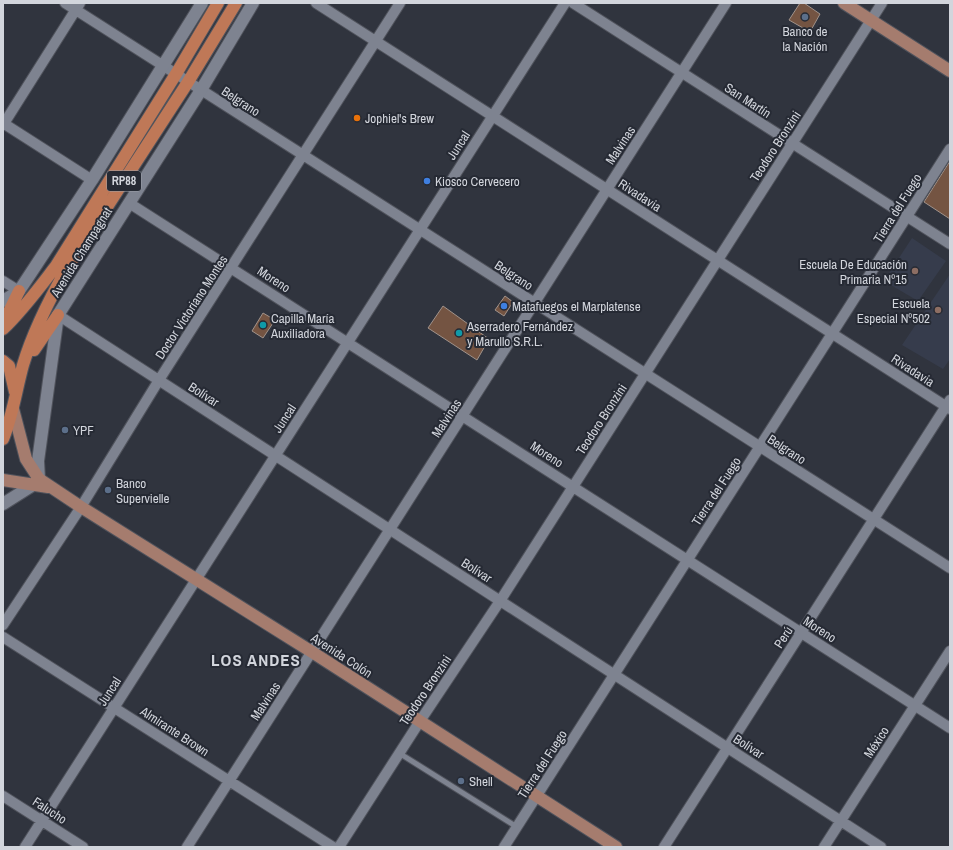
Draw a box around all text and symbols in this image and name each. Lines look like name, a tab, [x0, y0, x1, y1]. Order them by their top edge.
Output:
marker: Banco de la Nación	[800, 12, 810, 22]
place label: Banco de la Nación	[782, 23, 828, 55]
street label: San Martín	[721, 79, 774, 122]
street label: Belgrano	[218, 83, 263, 120]
street label: Teodoro Bronzini	[746, 108, 805, 185]
place label: Jophiel's Brew	[365, 110, 434, 127]
marker: Jophiel's Brew	[352, 113, 362, 123]
street label: Malvinas	[602, 123, 639, 168]
street label: Juncal	[443, 128, 474, 163]
street label: Tierra del Fuego	[869, 170, 925, 246]
road number: RP88	[107, 171, 141, 191]
place label: Kiosco Cervecero	[435, 173, 520, 190]
street label: Rivadavia	[615, 175, 665, 216]
marker: Kiosco Cervecero	[422, 176, 432, 186]
street label: Avenida Champagnat	[46, 204, 116, 301]
street label: Doctor Victoriano Montes	[151, 252, 231, 363]
place label: Escuela De Educación Primaria Nº15	[799, 256, 907, 288]
street label: Belgrano	[491, 257, 536, 294]
street label: Moreno	[254, 262, 294, 296]
marker: Escuela De Educación Primaria Nº15	[910, 266, 920, 276]
place label: Escuela Especial Nº502	[857, 295, 930, 327]
place label: Matafuegos el Marplatense	[512, 298, 641, 315]
marker: Matafuegos el Marplatense	[499, 301, 509, 311]
marker: Escuela Especial Nº502	[933, 305, 943, 315]
place label: Capilla María Auxiliadora	[270, 310, 334, 342]
place label: Aserradero Fernández y Marullo S.R.L.	[466, 318, 573, 350]
marker: Capilla María Auxiliadora	[258, 320, 268, 330]
marker: Aserradero Fernández y Marullo S.R.L.	[454, 328, 464, 338]
street label: Rivadavia	[888, 350, 938, 391]
street label: Bolívar	[185, 378, 223, 411]
street label: Teodoro Bronzini	[572, 381, 631, 458]
street label: Malvinas	[428, 396, 465, 441]
street label: Juncal	[269, 401, 300, 436]
place label: YPF	[73, 422, 94, 439]
marker: YPF	[60, 425, 70, 435]
street label: Belgrano	[764, 431, 809, 468]
street label: Moreno	[527, 437, 567, 471]
street label: Tierra del Fuego	[688, 454, 745, 529]
place label: Banco Supervielle	[116, 475, 169, 507]
marker: Banco Supervielle	[103, 485, 113, 495]
street label: Bolívar	[458, 554, 496, 587]
street label: Moreno	[800, 612, 840, 646]
street label: Perú	[770, 623, 797, 651]
street label: Avenida Colón	[307, 629, 376, 682]
district label: LOS ANDES	[211, 648, 301, 671]
street label: Teodoro Bronzini	[396, 652, 455, 729]
street label: Juncal	[94, 674, 125, 709]
street label: Malvinas	[247, 679, 284, 724]
street label: Almirante Brown	[136, 702, 212, 760]
street label: México	[860, 723, 893, 761]
street label: Tierra del Fuego	[514, 727, 571, 802]
street label: Bolívar	[730, 730, 768, 763]
place label: Shell	[469, 773, 493, 790]
marker: Shell	[456, 776, 466, 786]
street label: Falucho	[29, 793, 70, 828]

